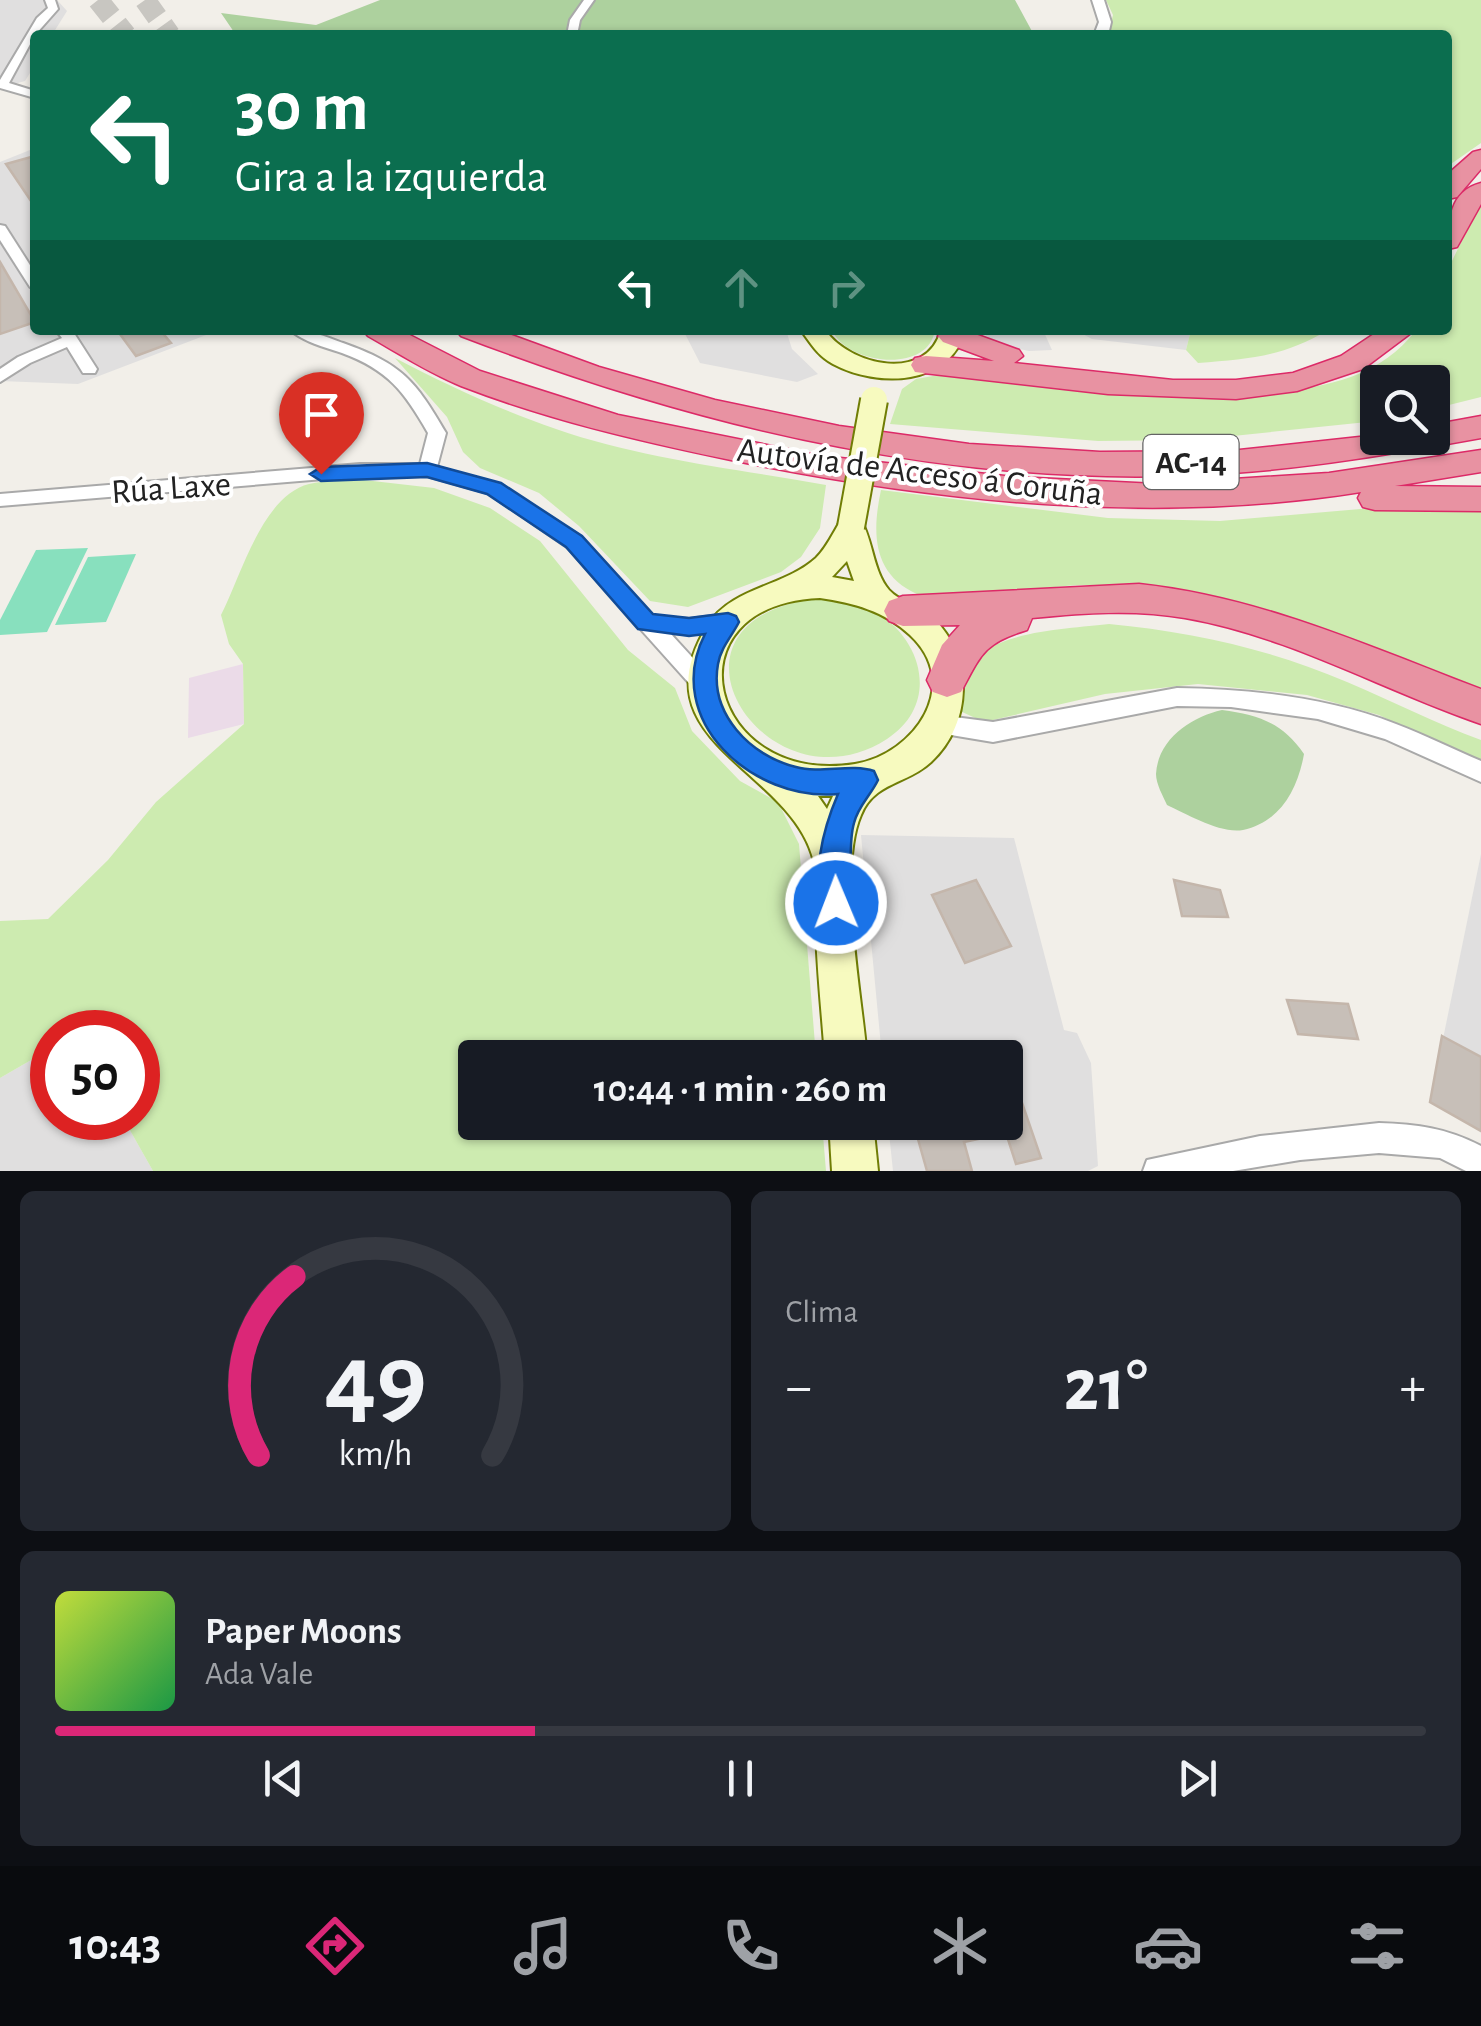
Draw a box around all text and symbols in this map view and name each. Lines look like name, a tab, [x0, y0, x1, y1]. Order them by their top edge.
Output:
icon: left	[70, 70, 200, 200]
text: 30 m	[235, 73, 369, 143]
text: Gira a la izquierda	[235, 155, 548, 200]
icon: left	[609, 260, 664, 315]
icon: ahead	[714, 260, 769, 315]
icon: right	[819, 260, 874, 315]
map controls	[1360, 365, 1450, 455]
button: search	[1360, 365, 1450, 455]
pin	[279, 372, 364, 475]
icon: arrive	[294, 387, 349, 442]
street label: Autovía de Acceso á Coruña	[735, 433, 1105, 512]
road number: AC-14	[1144, 435, 1238, 489]
street label: Rúa Laxe	[110, 467, 232, 510]
position arrow	[784, 851, 888, 955]
speed limit sign: 50	[30, 1010, 160, 1140]
text: 10:44 · 1 min · 260 m	[594, 1071, 887, 1109]
text: Clima	[786, 1296, 858, 1328]
text: 49	[324, 1330, 427, 1434]
text: 21°	[1064, 1349, 1148, 1424]
text: −	[786, 1360, 812, 1415]
text: +	[1400, 1360, 1426, 1415]
text: km/h	[338, 1436, 412, 1472]
text: Paper Moons	[205, 1613, 402, 1651]
text: Ada Vale	[205, 1658, 313, 1690]
icon: previous	[256, 1751, 311, 1806]
icon: pause	[713, 1751, 768, 1806]
icon: next	[1170, 1751, 1225, 1806]
icon: directions	[300, 1911, 370, 1981]
icon: music	[508, 1911, 578, 1981]
icon: phone	[716, 1911, 786, 1981]
icon: climate	[925, 1911, 995, 1981]
icon: car	[1133, 1911, 1203, 1981]
icon: filters	[1342, 1911, 1412, 1981]
text: 10:43	[69, 1923, 161, 1968]

